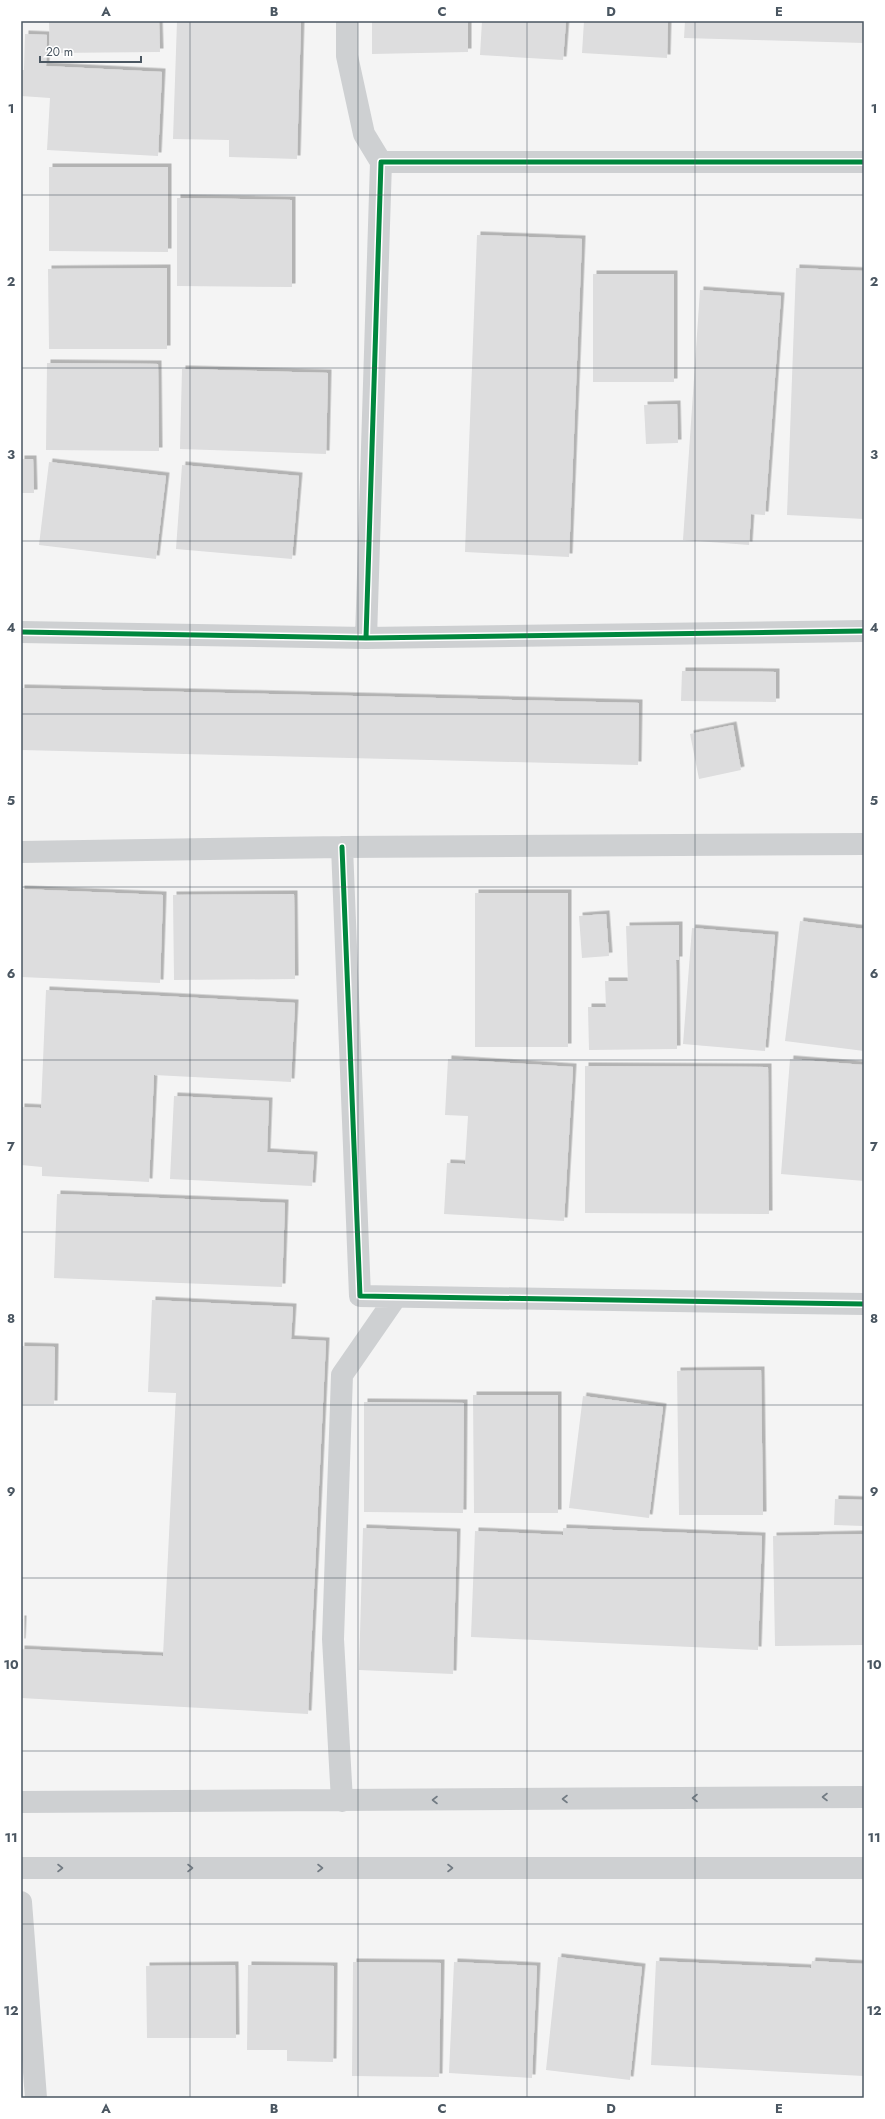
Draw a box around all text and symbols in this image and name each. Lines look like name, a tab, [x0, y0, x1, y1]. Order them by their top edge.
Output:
text: A	[100, 2, 111, 21]
text: B	[270, 2, 279, 21]
text: C	[437, 2, 447, 21]
text: D	[606, 2, 616, 21]
text: E	[775, 2, 783, 21]
scale bar	[40, 38, 141, 64]
text: 20 m	[46, 43, 73, 61]
text: 1	[8, 99, 14, 118]
text: 1	[871, 99, 877, 118]
text: 2	[7, 272, 15, 291]
text: 2	[870, 272, 878, 291]
text: 3	[7, 445, 15, 464]
text: 3	[870, 445, 878, 464]
text: 4	[6, 618, 16, 637]
text: 4	[869, 618, 879, 637]
text: 5	[7, 791, 15, 810]
text: 5	[870, 791, 878, 810]
text: 6	[7, 964, 16, 983]
text: 6	[870, 964, 879, 983]
text: 7	[7, 1137, 15, 1156]
text: 7	[870, 1137, 878, 1156]
text: 8	[7, 1309, 15, 1328]
text: 8	[870, 1309, 878, 1328]
text: 9	[7, 1482, 16, 1501]
text: 9	[870, 1482, 879, 1501]
text: 10	[3, 1655, 19, 1674]
text: 10	[866, 1655, 882, 1674]
one-way arrow	[822, 1793, 828, 1801]
one-way arrow	[692, 1794, 698, 1802]
one-way arrow	[562, 1795, 568, 1803]
one-way arrow	[432, 1796, 438, 1804]
text: 11	[4, 1828, 18, 1847]
text: 11	[867, 1828, 881, 1847]
one-way arrow	[57, 1864, 63, 1872]
one-way arrow	[187, 1864, 193, 1872]
one-way arrow	[317, 1864, 323, 1872]
one-way arrow	[447, 1864, 453, 1872]
text: 12	[3, 2001, 19, 2020]
text: 12	[866, 2001, 882, 2020]
text: A	[100, 2099, 111, 2118]
text: B	[270, 2099, 279, 2118]
text: C	[437, 2099, 447, 2118]
text: D	[606, 2099, 616, 2118]
text: E	[775, 2099, 783, 2118]

